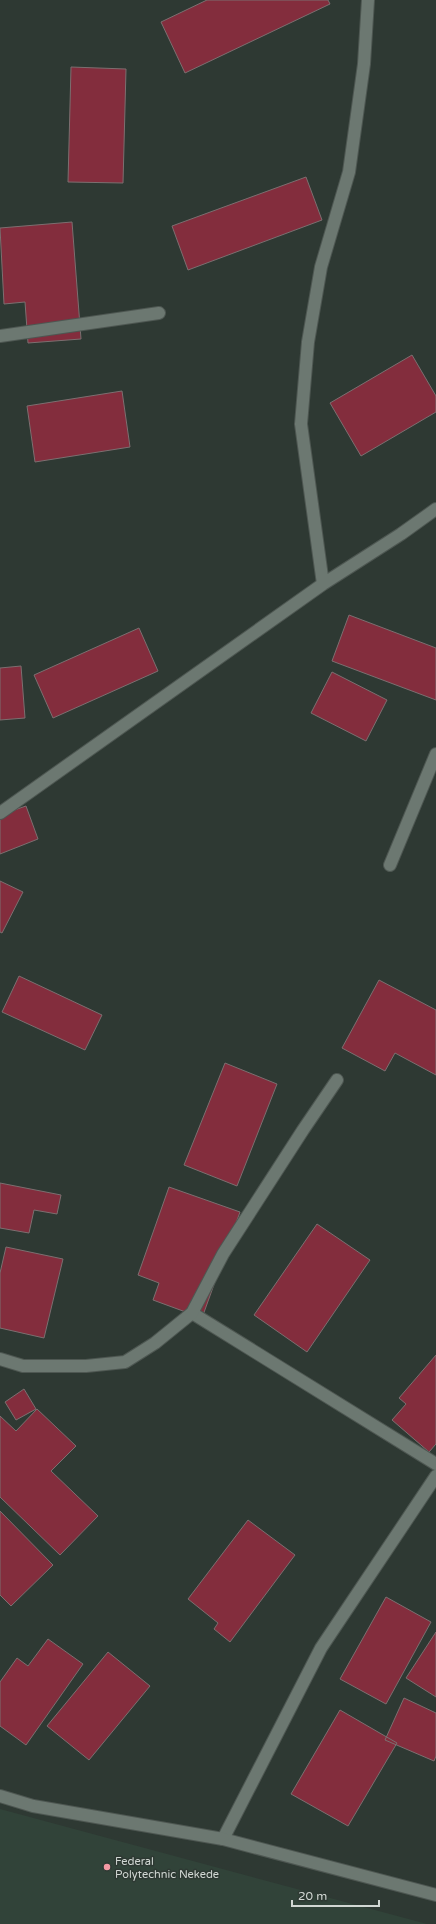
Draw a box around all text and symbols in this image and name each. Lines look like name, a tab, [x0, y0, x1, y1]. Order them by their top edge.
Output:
place label: Federal Polytechnic Nekede	[115, 1855, 219, 1881]
marker: Federal Polytechnic Nekede	[102, 1862, 112, 1872]
scale bar	[292, 1882, 379, 1908]
text: 20 m	[298, 1889, 327, 1903]

